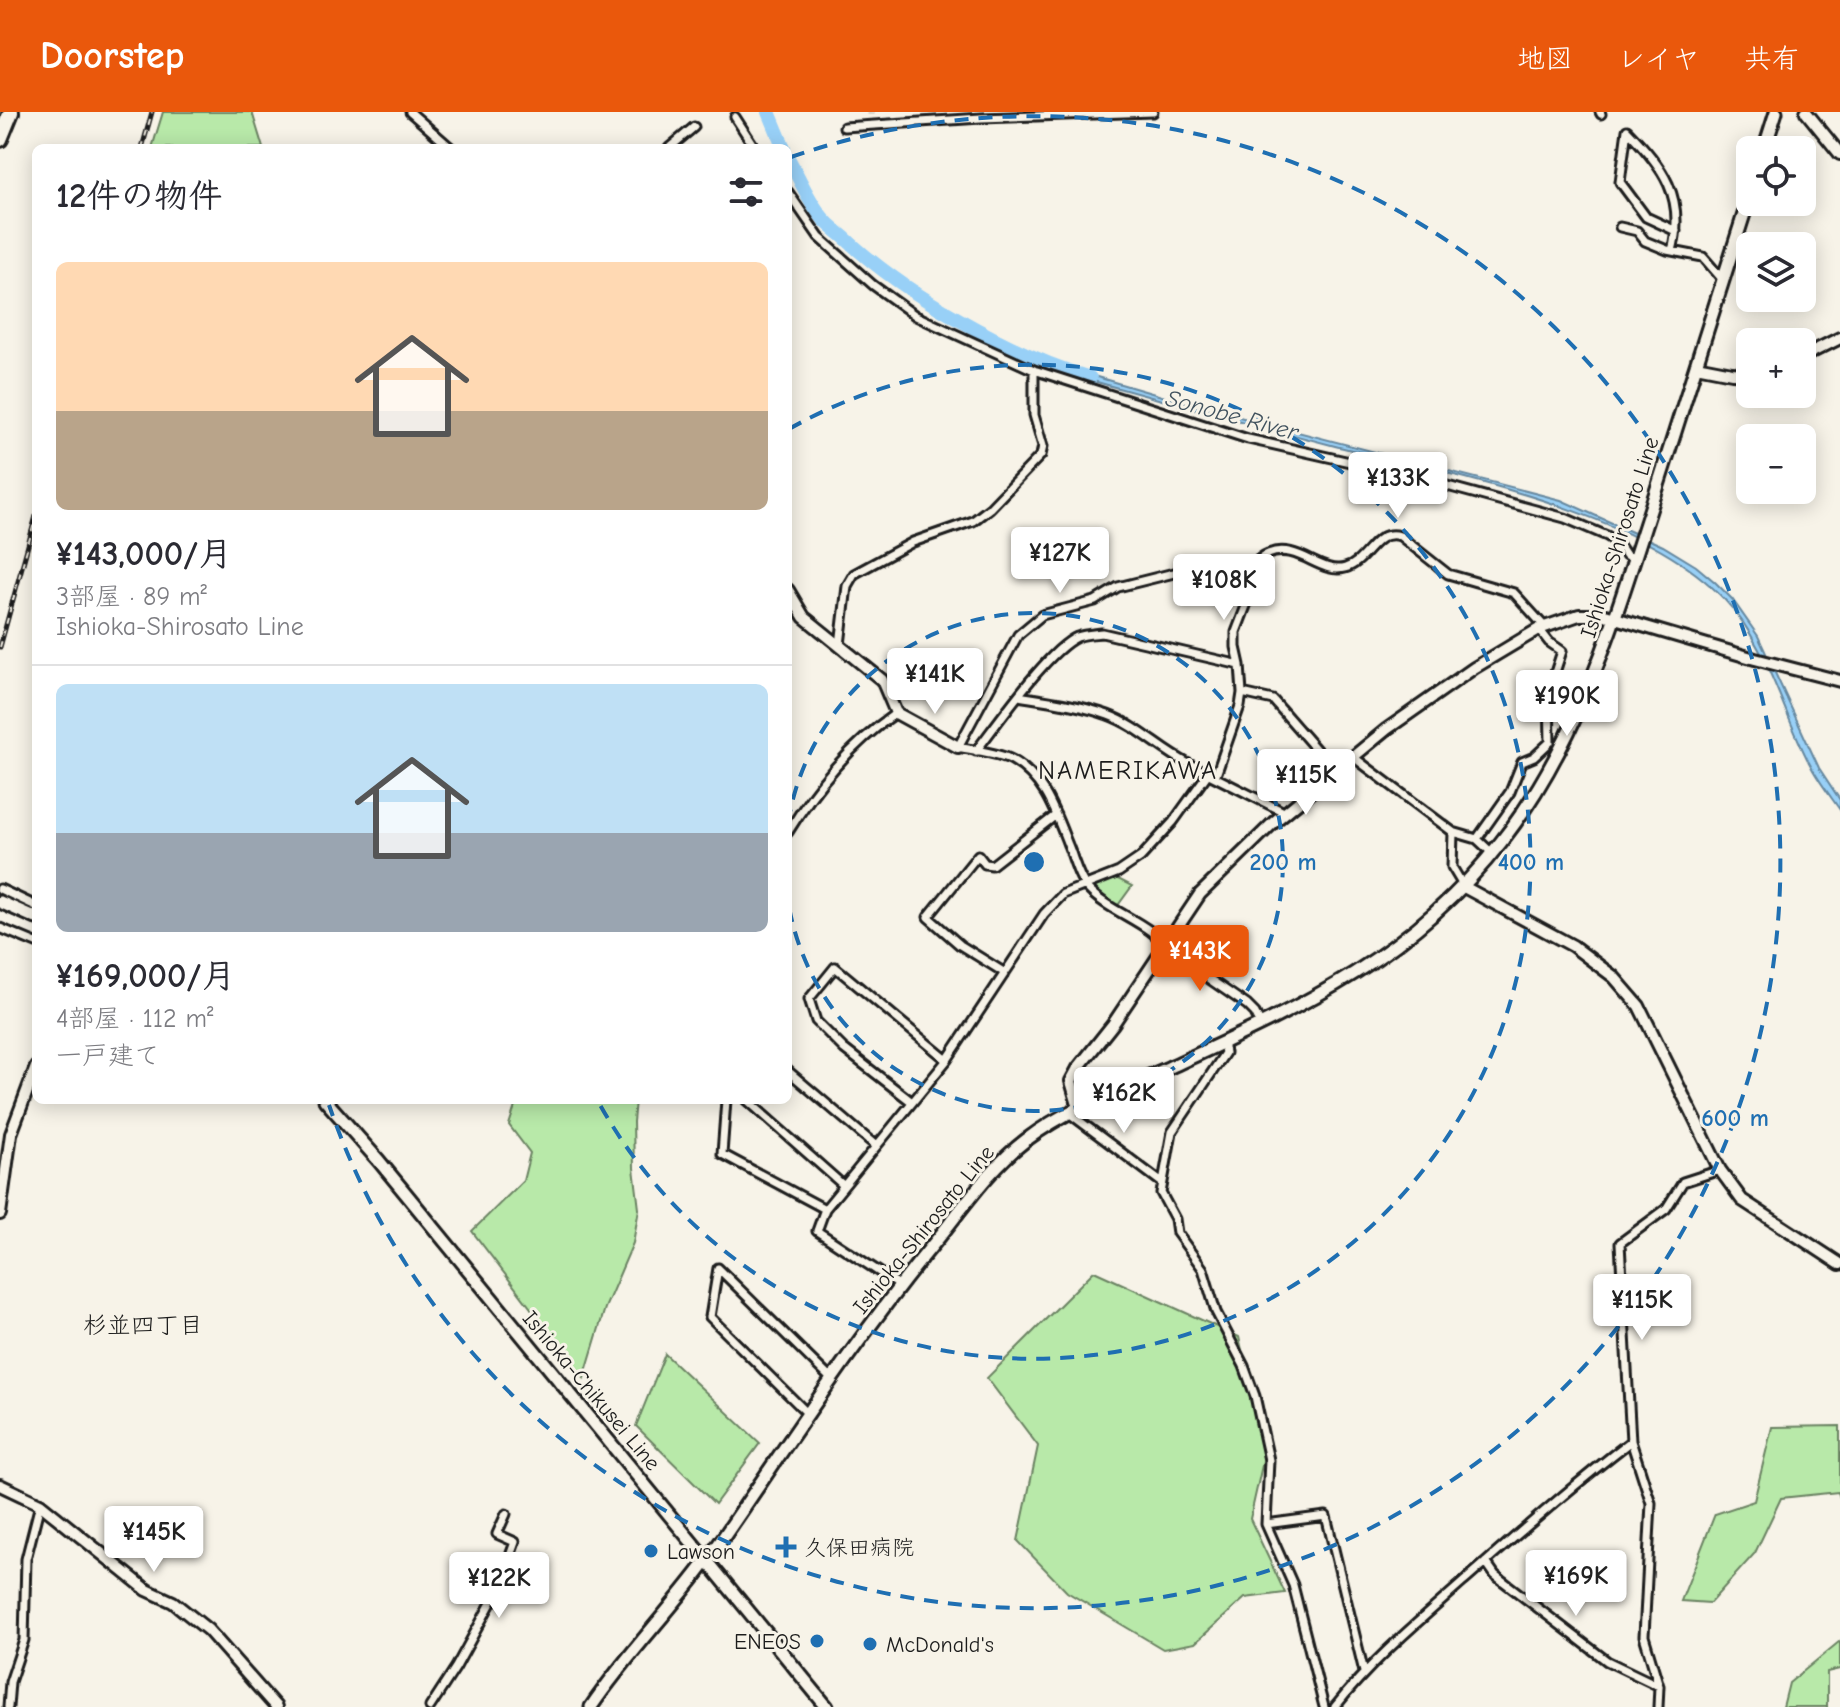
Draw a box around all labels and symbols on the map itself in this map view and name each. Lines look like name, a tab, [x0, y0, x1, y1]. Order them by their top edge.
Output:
water label: Sonobe River	[1163, 384, 1303, 447]
street label: Ishioka-Shirosato Line	[1575, 434, 1665, 641]
pin: ¥133K	[1342, 452, 1454, 520]
pin: ¥127K	[1004, 527, 1116, 595]
pin: ¥108K	[1168, 554, 1280, 622]
pin: ¥141K	[879, 648, 991, 716]
pin: ¥190K	[1511, 670, 1623, 738]
pin: ¥115K	[1250, 749, 1362, 817]
district label: NAMERIKAWA	[1038, 756, 1218, 786]
centre of rings	[1020, 848, 1048, 876]
text: 200 m	[1249, 848, 1317, 876]
text: 400 m	[1498, 848, 1564, 876]
pin: ¥143K	[1144, 925, 1256, 993]
pin: ¥162K	[1068, 1067, 1180, 1135]
text: 600 m	[1701, 1104, 1769, 1132]
street label: Ishioka-Shirosato Line	[848, 1140, 1000, 1319]
pin: ¥115K	[1586, 1274, 1698, 1342]
street label: Ishioka-Chikusei Line	[517, 1306, 666, 1476]
district label: 杉並四丁目	[83, 1311, 203, 1339]
pin: ¥145K	[98, 1506, 210, 1574]
place label: 久保田病院	[804, 1535, 914, 1561]
marker: 久保田病院	[775, 1536, 797, 1558]
place label: Lawson	[667, 1539, 735, 1565]
marker: Lawson	[642, 1542, 660, 1560]
pin: ¥169K	[1520, 1550, 1632, 1618]
pin: ¥122K	[443, 1552, 555, 1620]
place label: ENEOS	[734, 1629, 801, 1655]
marker: ENEOS	[808, 1632, 826, 1650]
place label: McDonald's	[886, 1632, 994, 1658]
marker: McDonald's	[861, 1635, 879, 1653]

